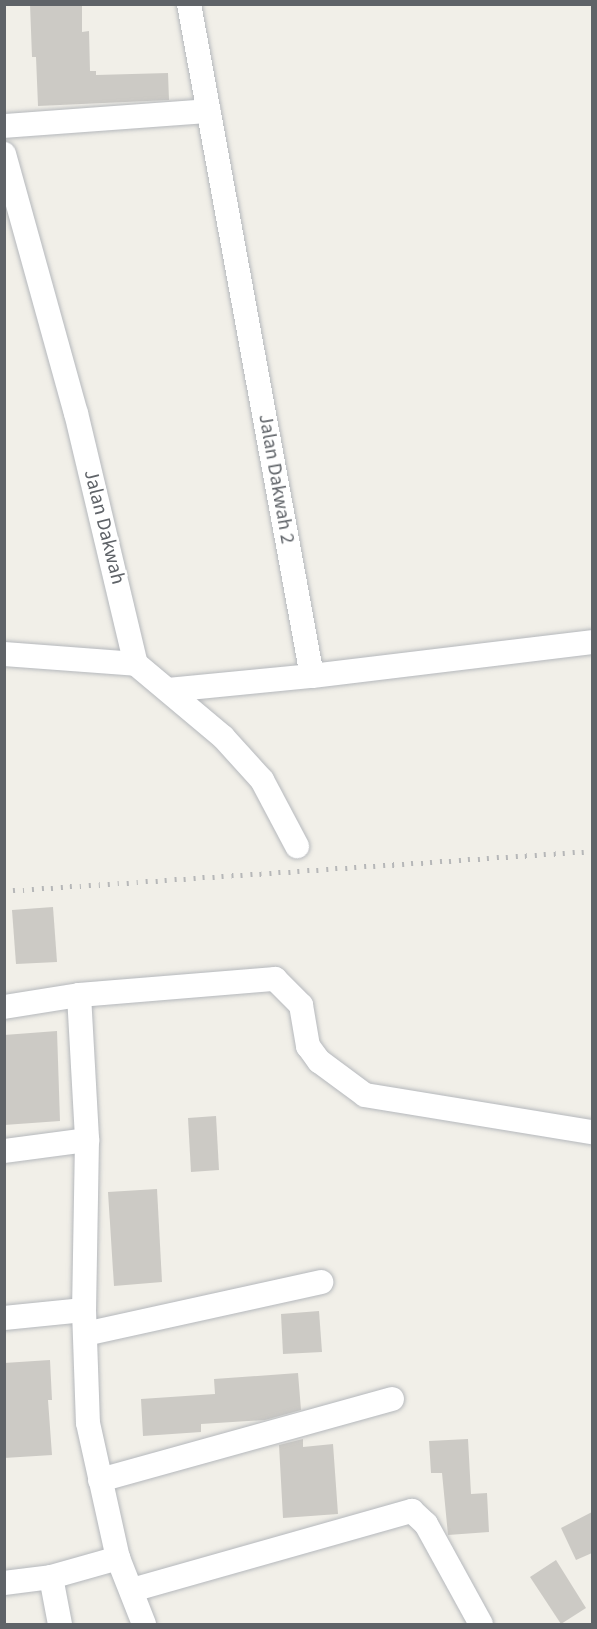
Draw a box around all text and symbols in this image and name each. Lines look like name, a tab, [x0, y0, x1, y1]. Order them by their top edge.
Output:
street label: Jalan Dakwah 2	[253, 412, 299, 546]
street label: Jalan Dakwah	[78, 467, 130, 587]

